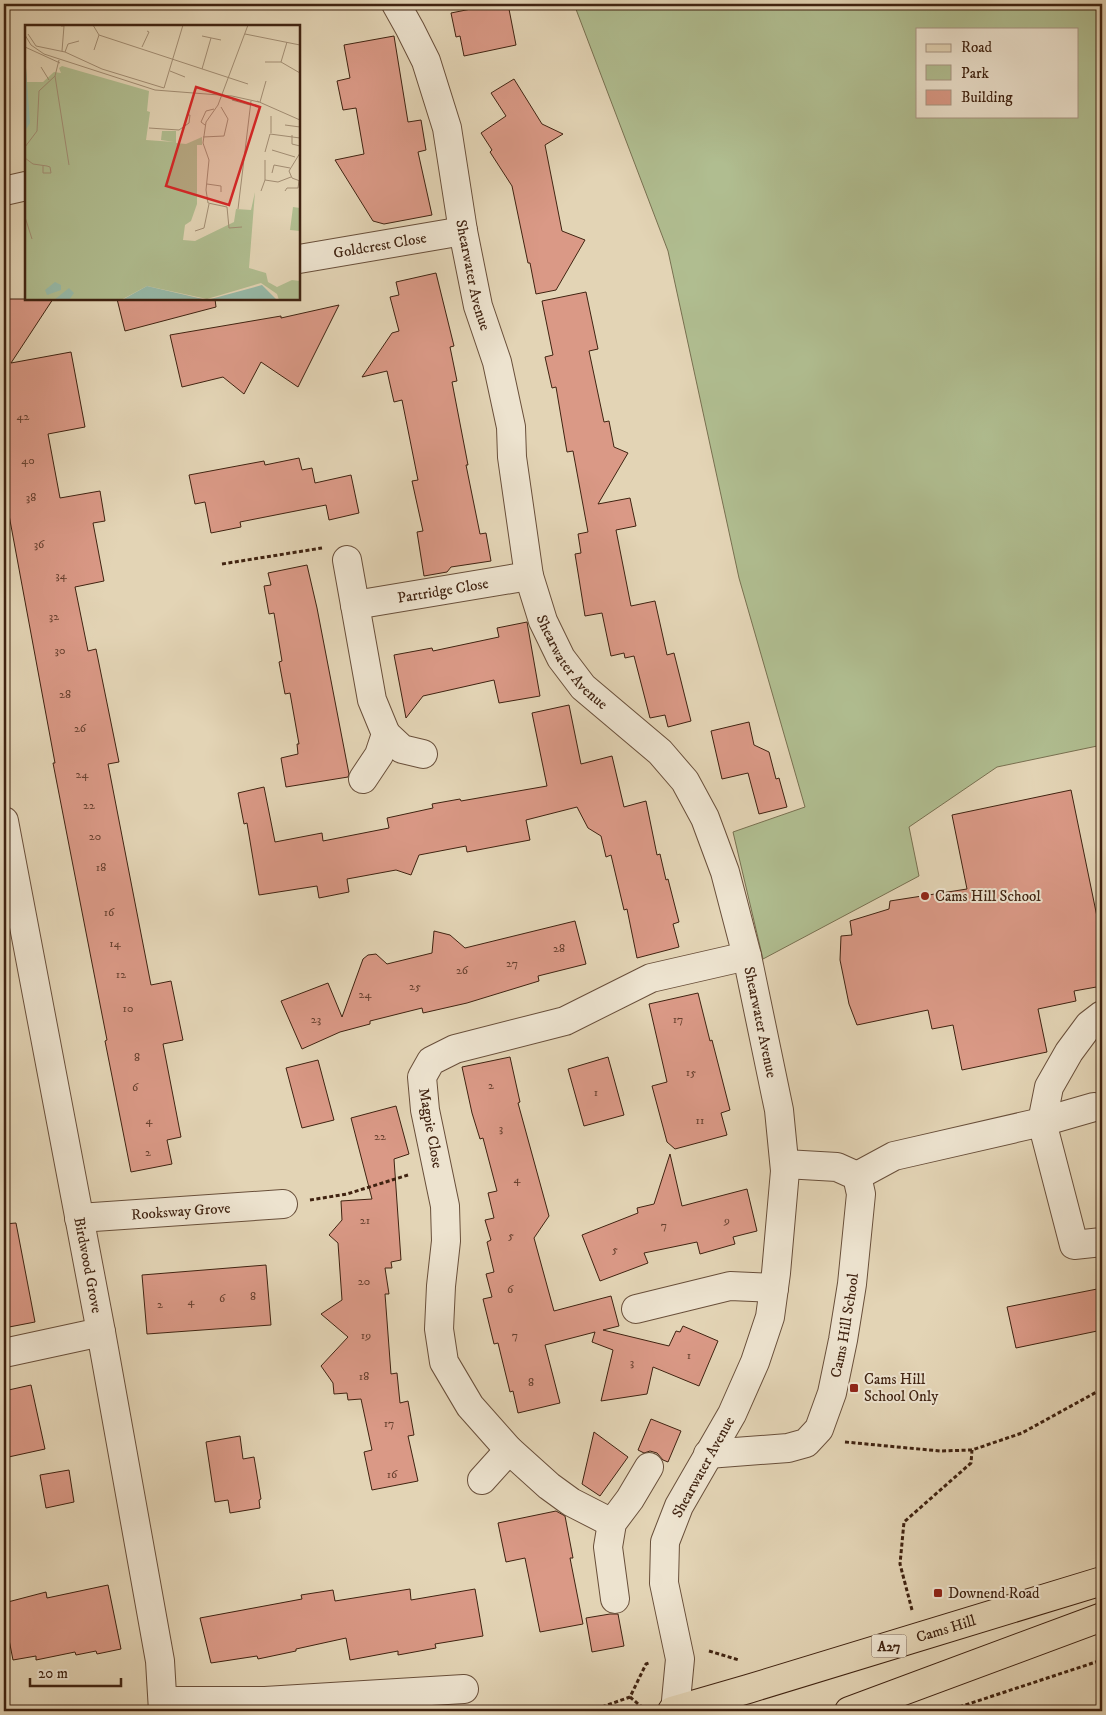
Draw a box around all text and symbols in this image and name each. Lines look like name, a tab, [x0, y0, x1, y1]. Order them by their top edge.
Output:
inset map	[25, 25, 300, 300]
legend	[916, 28, 1078, 118]
text: Road	[961, 38, 993, 57]
text: Park	[961, 64, 990, 83]
text: Building	[961, 88, 1013, 107]
street label: Shearwater Avenue	[451, 218, 495, 333]
street label: Goldcrest Close	[332, 228, 428, 263]
house number: 42	[17, 409, 30, 424]
house number: 40	[21, 453, 35, 468]
house number: 38	[26, 490, 36, 505]
house number: 36	[34, 537, 45, 552]
house number: 34	[55, 568, 68, 583]
street label: Partridge Close	[396, 574, 490, 608]
house number: 32	[49, 609, 59, 624]
street label: Shearwater Avenue	[532, 613, 611, 714]
house number: 30	[55, 643, 65, 658]
house number: 28	[59, 687, 71, 702]
house number: 26	[74, 721, 87, 736]
house number: 24	[76, 767, 89, 782]
house number: 22	[83, 798, 95, 813]
house number: 20	[89, 829, 101, 844]
house number: 18	[96, 860, 106, 875]
place label: Cams Hill School	[935, 887, 1041, 906]
marker: Cams Hill School	[919, 890, 931, 902]
house number: 16	[104, 905, 115, 920]
house number: 14	[109, 936, 122, 951]
house number: 28	[553, 941, 565, 956]
house number: 27	[506, 956, 518, 971]
house number: 26	[456, 963, 469, 978]
street label: Shearwater Avenue	[739, 965, 781, 1080]
house number: 12	[116, 967, 126, 982]
house number: 25	[409, 979, 421, 994]
house number: 24	[359, 987, 372, 1002]
house number: 10	[123, 1001, 133, 1016]
house number: 23	[311, 1012, 321, 1027]
house number: 17	[673, 1012, 683, 1027]
house number: 8	[134, 1050, 140, 1065]
house number: 15	[686, 1065, 696, 1080]
house number: 2	[488, 1078, 494, 1093]
house number: 6	[132, 1080, 139, 1095]
house number: 1	[594, 1085, 598, 1100]
street label: Magpie Close	[414, 1086, 447, 1170]
house number: 4	[146, 1113, 154, 1128]
house number: 11	[696, 1113, 704, 1128]
house number: 3	[499, 1121, 503, 1136]
house number: 22	[374, 1129, 386, 1144]
house number: 2	[145, 1145, 151, 1160]
house number: 4	[514, 1172, 522, 1187]
street label: Rooksway Grove	[131, 1199, 231, 1224]
house number: 21	[360, 1213, 370, 1228]
house number: 9	[723, 1213, 730, 1228]
street label: Birdwood Grove	[69, 1216, 106, 1315]
house number: 7	[661, 1218, 667, 1233]
house number: 5	[508, 1228, 514, 1243]
house number: 5	[612, 1242, 618, 1257]
street label: Cams Hill School	[826, 1272, 863, 1380]
house number: 20	[358, 1274, 370, 1289]
house number: 6	[507, 1282, 514, 1297]
house number: 8	[250, 1289, 256, 1304]
house number: 6	[219, 1291, 226, 1306]
house number: 4	[188, 1294, 196, 1309]
house number: 2	[157, 1297, 163, 1312]
house number: 19	[361, 1328, 371, 1343]
house number: 7	[512, 1328, 518, 1343]
house number: 1	[687, 1348, 691, 1363]
house number: 3	[630, 1355, 634, 1370]
house number: 18	[359, 1369, 369, 1384]
place label: Cams Hill School Only	[864, 1370, 939, 1406]
house number: 8	[528, 1375, 534, 1390]
marker: Cams Hill School Only	[848, 1382, 860, 1394]
street label: Shearwater Avenue	[668, 1413, 739, 1521]
house number: 17	[384, 1416, 394, 1431]
house number: 16	[387, 1467, 398, 1482]
place label: Downend Road	[948, 1584, 1040, 1603]
marker: Downend Road	[932, 1587, 944, 1599]
street label: Cams Hill	[914, 1611, 979, 1647]
road number: A27	[872, 1634, 906, 1658]
scale bar	[30, 1655, 121, 1687]
text: 20 m	[38, 1664, 68, 1683]

